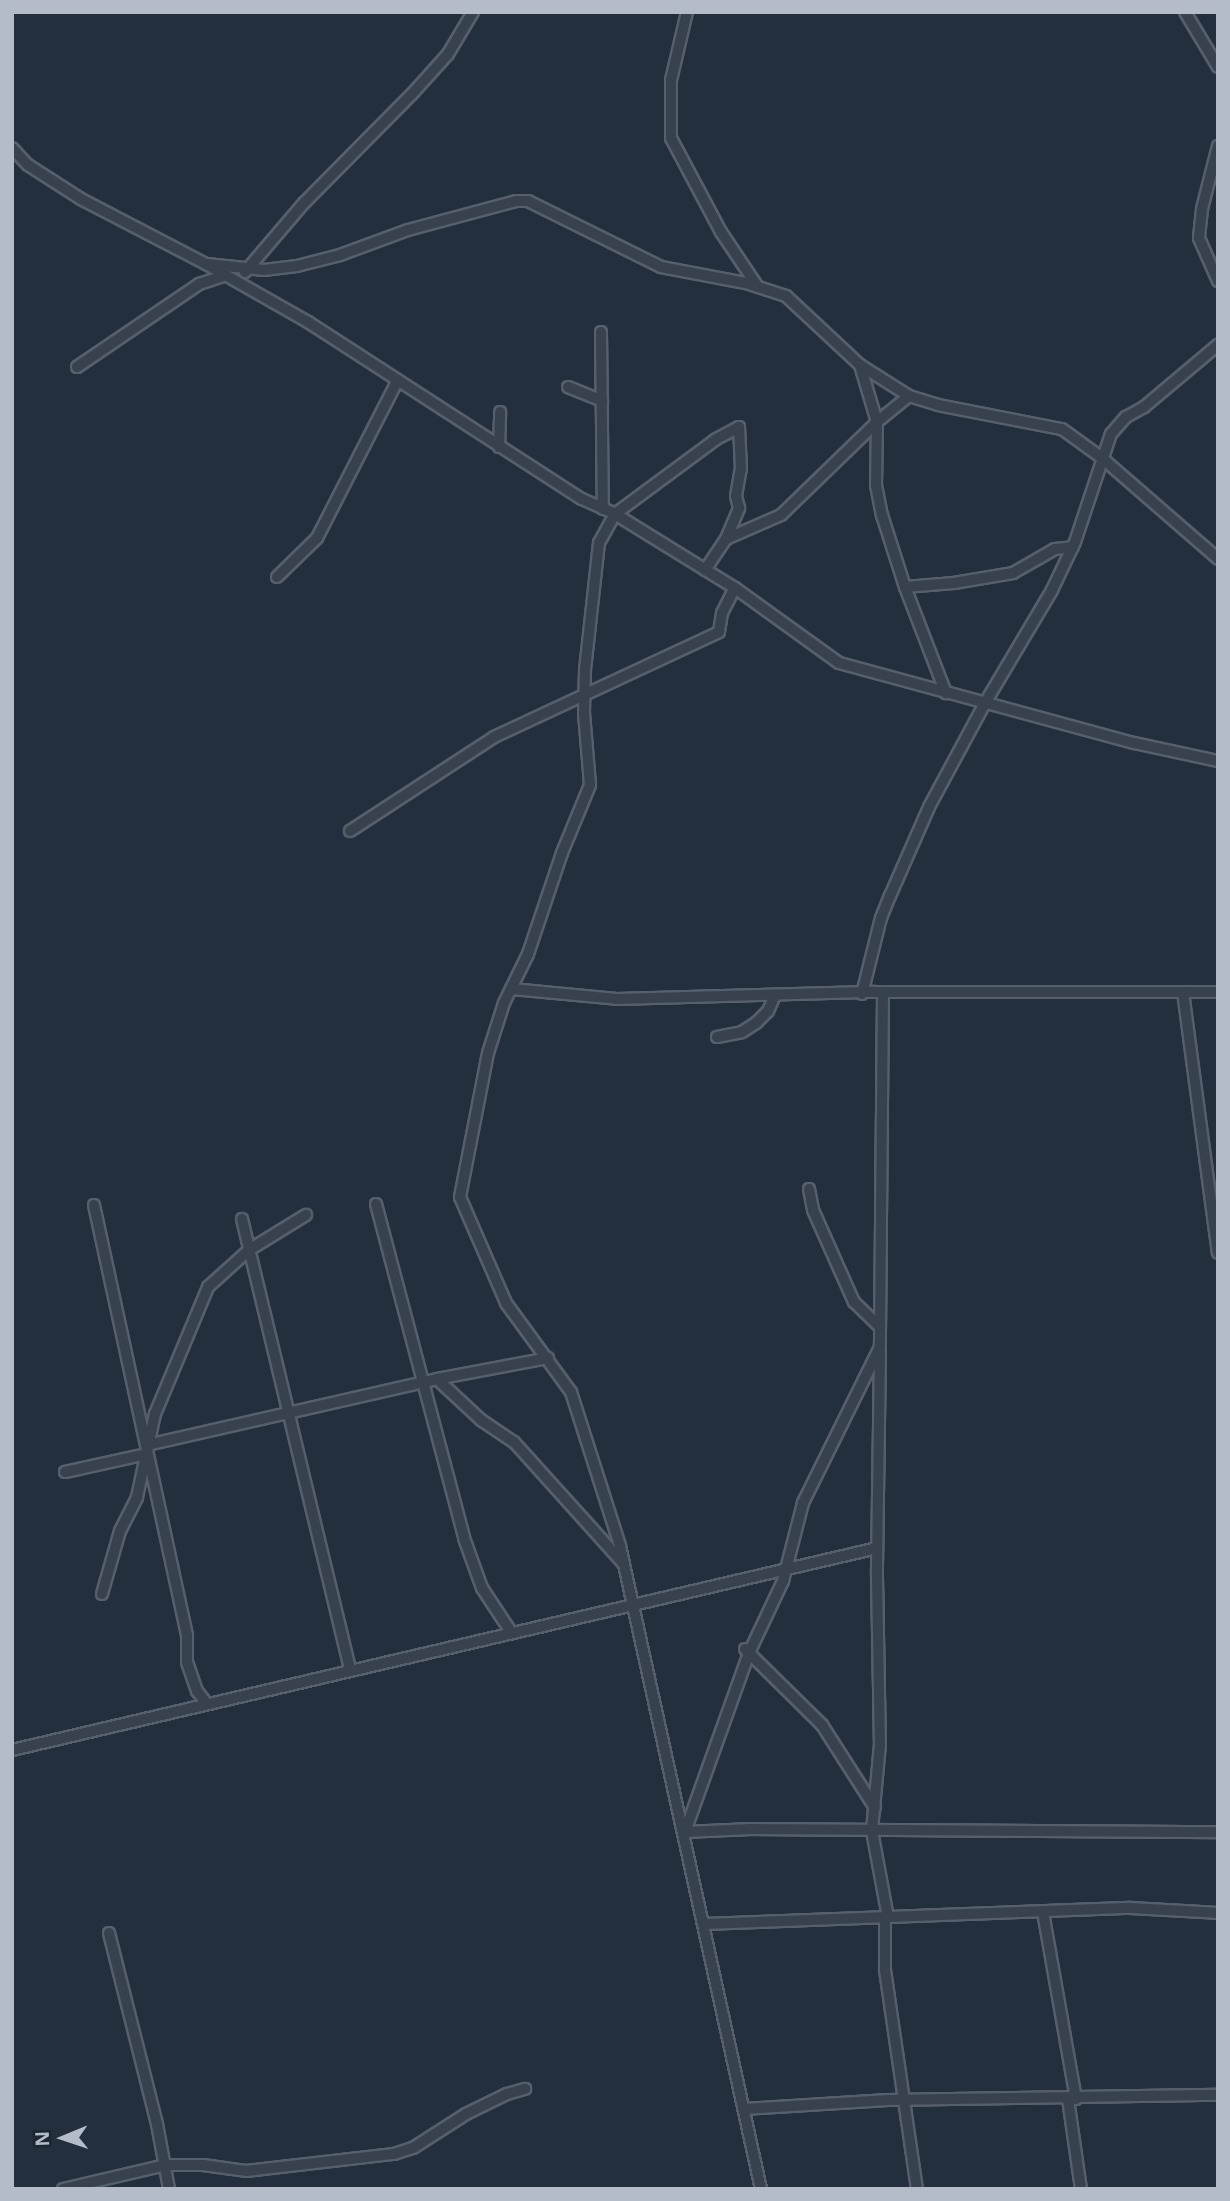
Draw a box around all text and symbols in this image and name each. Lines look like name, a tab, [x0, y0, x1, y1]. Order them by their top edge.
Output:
north arrow	[28, 2103, 98, 2173]
text: N	[29, 2131, 55, 2147]

